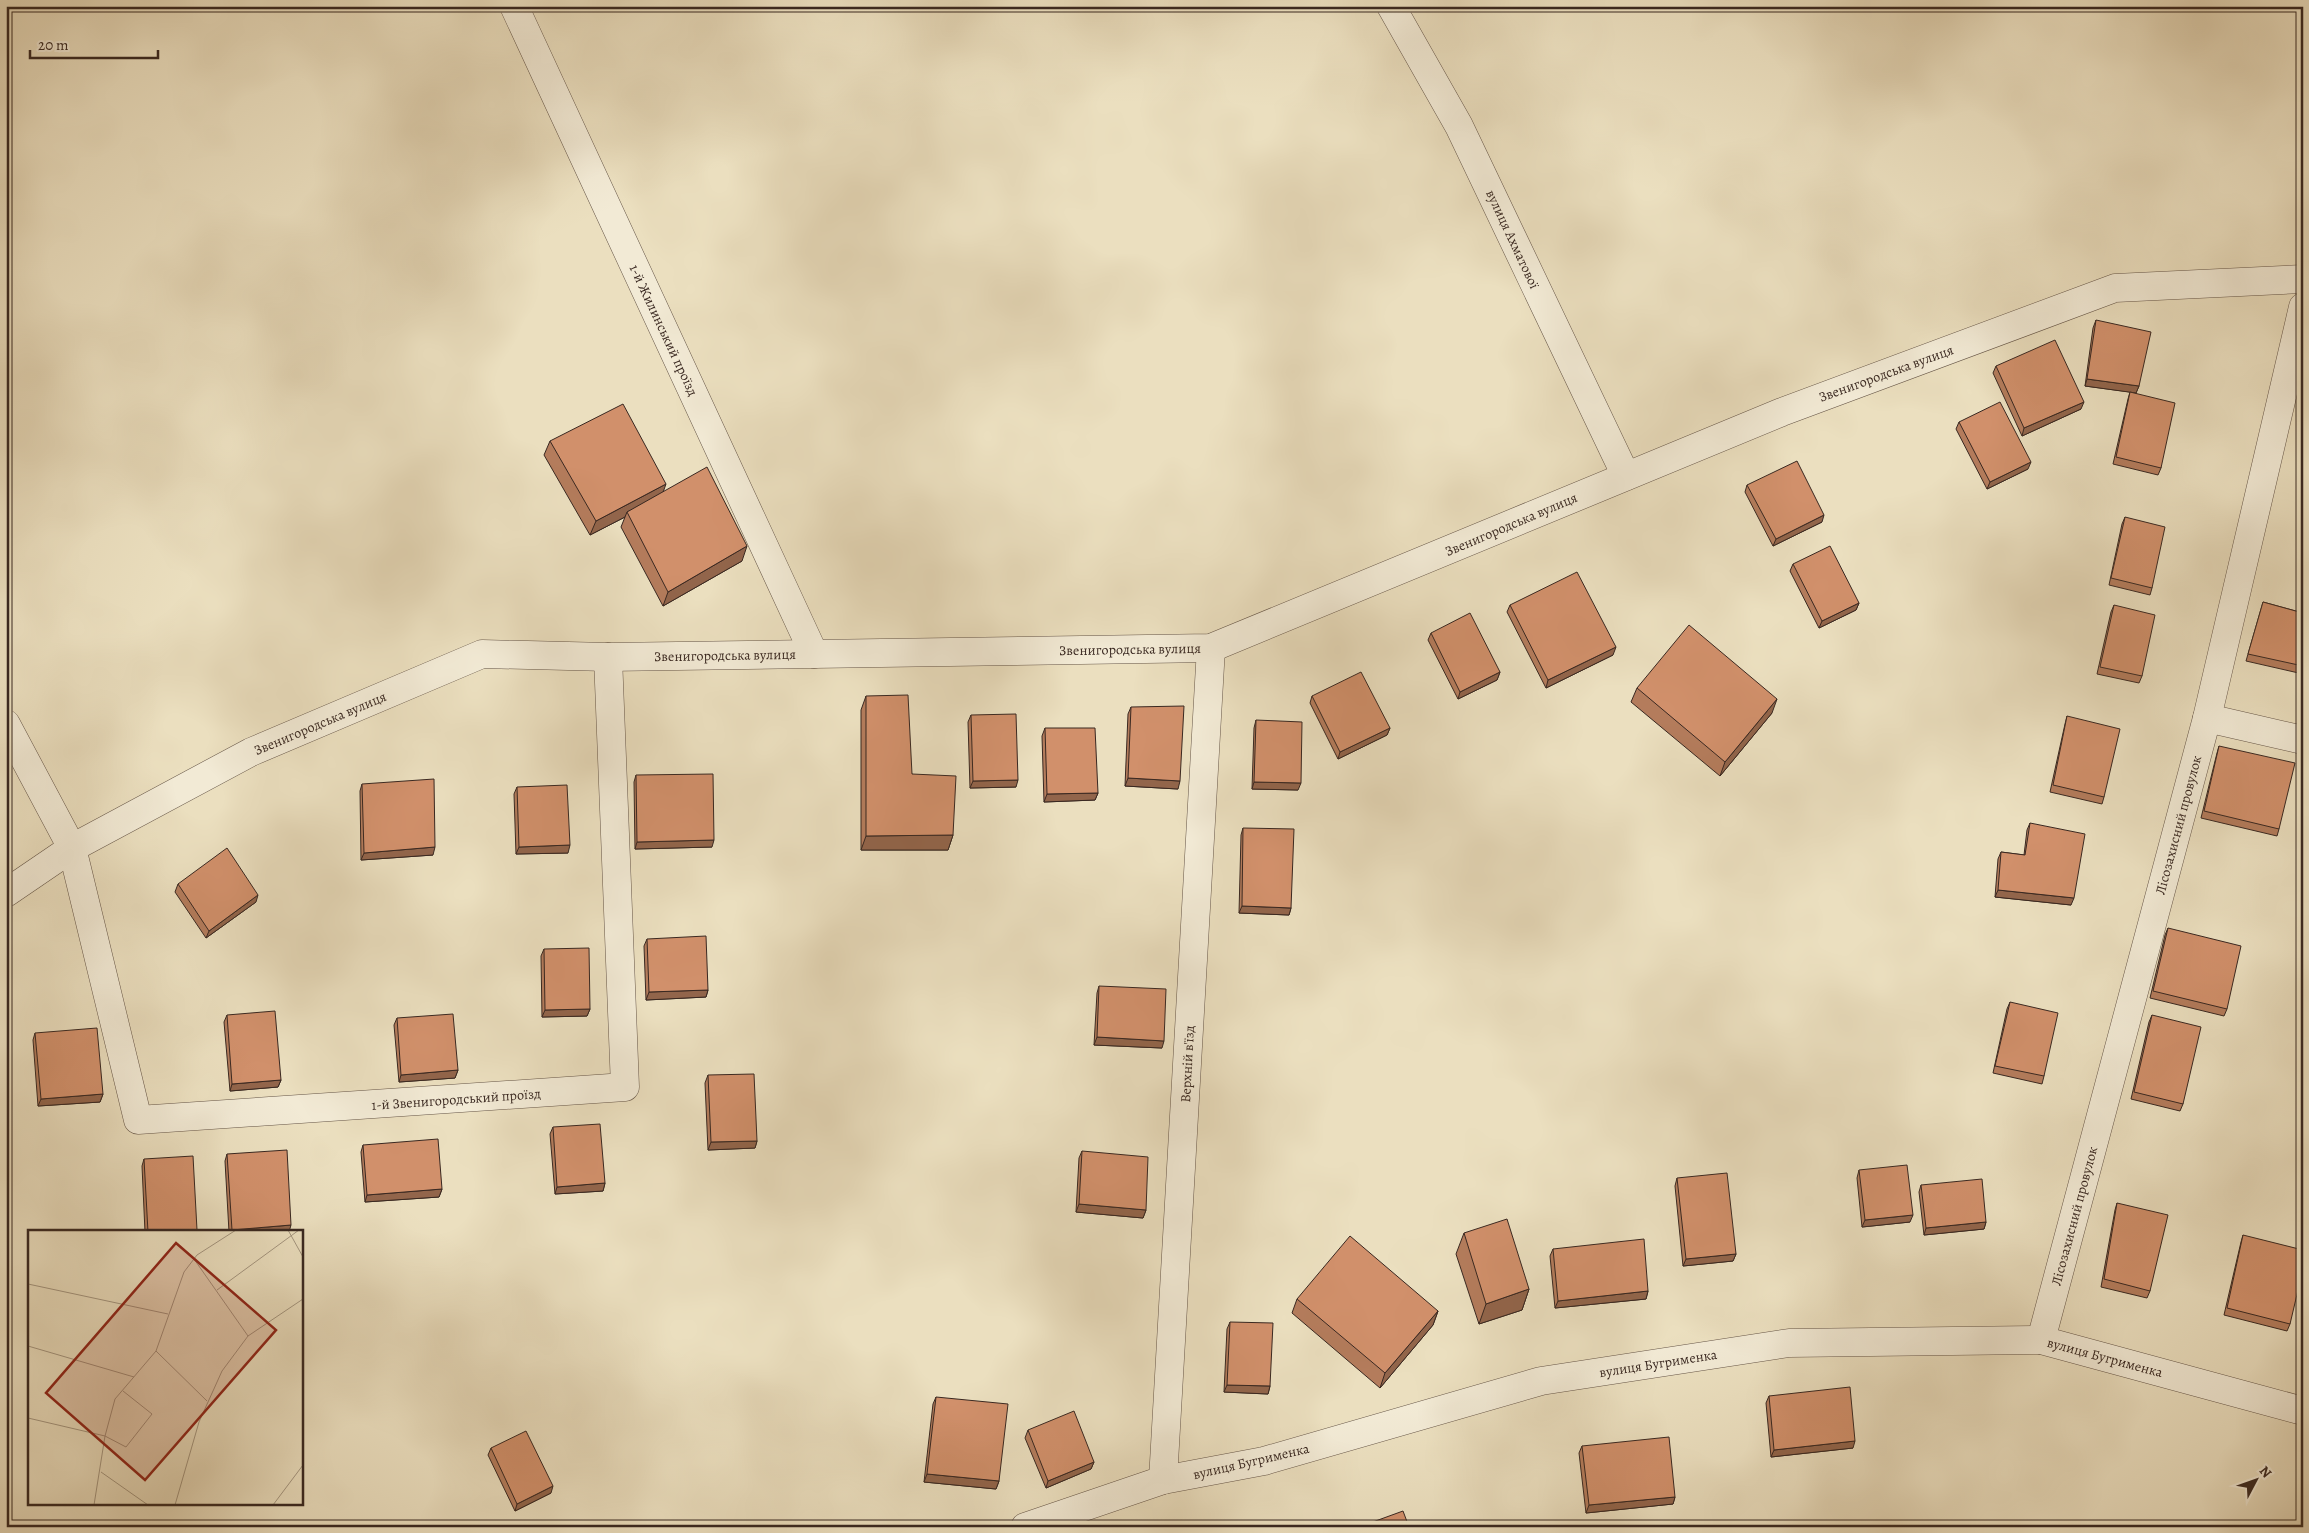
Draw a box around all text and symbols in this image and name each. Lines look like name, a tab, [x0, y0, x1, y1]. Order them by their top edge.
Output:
scale bar	[30, 28, 158, 60]
text: 20 m	[38, 35, 69, 55]
street label: вулиця Ахматової	[1481, 187, 1544, 292]
street label: 1-й Жилинський проїзд	[625, 261, 702, 399]
street label: Звенигородська вулиця	[1816, 340, 1956, 407]
street label: Звенигородська вулиця	[1442, 488, 1580, 561]
street label: Звенигородська вулиця	[1059, 639, 1201, 660]
street label: Звенигородська вулиця	[654, 645, 796, 666]
street label: Звенигородська вулиця	[251, 687, 389, 760]
street label: Лісозахисний провулок	[2151, 753, 2206, 897]
street label: Верхній в'їзд	[1176, 1025, 1199, 1103]
street label: 1-й Звенигородський проїзд	[371, 1084, 542, 1115]
street label: Лісозахисний провулок	[2047, 1144, 2102, 1288]
inset map	[28, 1230, 302, 1506]
street label: вулиця Бугрименка	[2045, 1333, 2165, 1382]
street label: вулиця Бугрименка	[1598, 1345, 1719, 1382]
street label: вулиця Бугрименка	[1191, 1439, 1312, 1484]
north arrow	[2232, 1456, 2282, 1506]
text: N	[2255, 1462, 2276, 1482]

